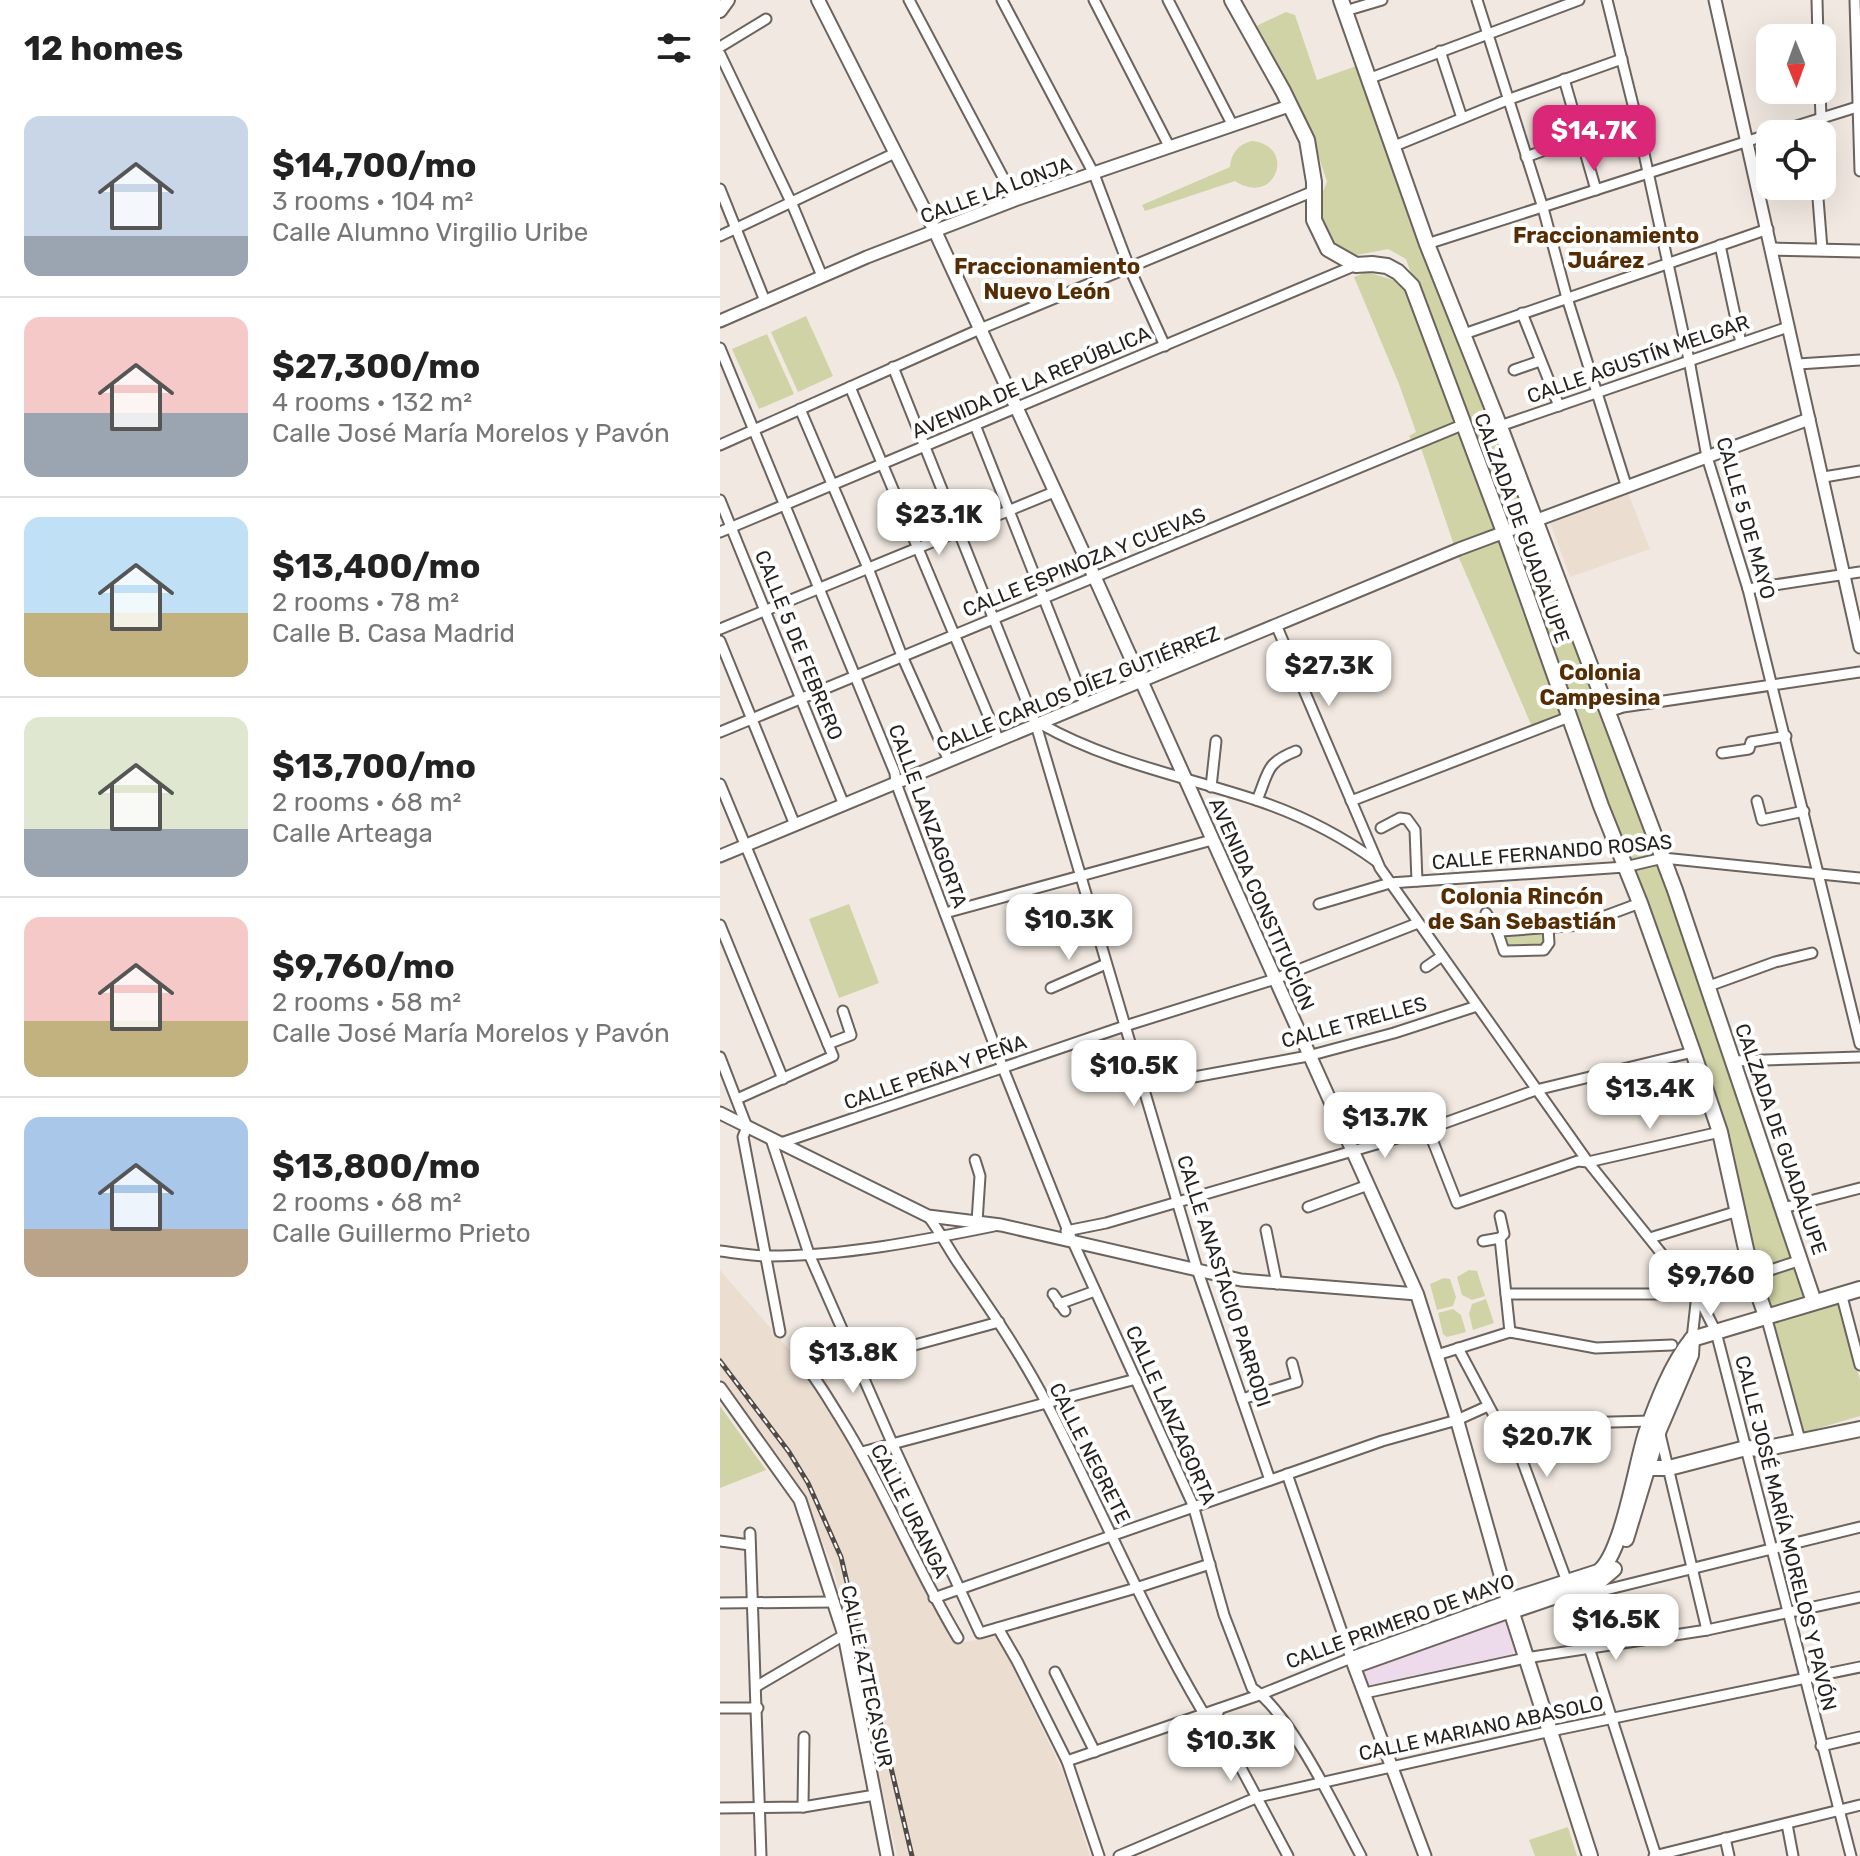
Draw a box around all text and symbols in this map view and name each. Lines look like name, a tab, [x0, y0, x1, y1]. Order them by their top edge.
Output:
north arrow	[1756, 24, 1836, 104]
map controls	[1756, 24, 1836, 200]
icon: filters	[652, 26, 696, 70]
text: 12 homes	[24, 28, 183, 69]
pin: $14.7K	[1529, 105, 1659, 173]
text: $14.7K	[1551, 115, 1637, 146]
button: locate	[1756, 120, 1836, 200]
text: $14,700/mo	[272, 145, 477, 186]
icon: home	[88, 148, 184, 244]
street label: CALLE LA LONJA	[917, 151, 1075, 229]
text: 3 rooms · 104 m²	[272, 186, 473, 217]
text: Calle Alumno Virgilio Uribe	[272, 217, 588, 248]
district label: Fraccionamiento Juárez	[1513, 222, 1699, 274]
district label: Fraccionamiento Nuevo León	[954, 253, 1140, 305]
street label: CALLE AGUSTÍN MELGAR	[1524, 310, 1752, 408]
street label: AVENIDA DE LA REPÚBLICA	[908, 321, 1154, 443]
text: $27,300/mo	[272, 346, 480, 387]
icon: home	[88, 349, 184, 445]
text: 4 rooms · 132 m²	[272, 387, 472, 418]
street label: CALZADA DE GUADALUPE	[1469, 410, 1575, 646]
text: Calle José María Morelos y Pavón	[272, 418, 670, 449]
street label: CALLE 5 DE MAYO	[1711, 434, 1781, 602]
pin: $23.1K	[874, 489, 1004, 557]
text: $23.1K	[895, 499, 983, 530]
street label: CALLE ESPINOZA Y CUEVAS	[959, 502, 1209, 622]
text: $13,400/mo	[272, 546, 480, 587]
street label: CALLE 5 DE FEBRERO	[750, 547, 848, 743]
icon: home	[88, 549, 184, 645]
text: 2 rooms · 78 m²	[272, 587, 459, 618]
text: Calle B. Casa Madrid	[272, 618, 515, 649]
street label: CALLE CARLOS DÍEZ GUTIÉRREZ	[933, 621, 1223, 757]
pin: $27.3K	[1264, 640, 1394, 708]
text: $27.3K	[1284, 650, 1374, 681]
district label: Colonia Campesina	[1539, 659, 1661, 711]
street label: CALLE LANZAGORTA	[884, 721, 972, 911]
text: $13,700/mo	[272, 746, 476, 787]
icon: home	[88, 749, 184, 845]
text: 2 rooms · 68 m²	[272, 787, 461, 818]
street label: AVENIDA CONSTITUCIÓN	[1204, 794, 1320, 1014]
text: Calle Arteaga	[272, 818, 433, 849]
street label: CALLE FERNANDO ROSAS	[1431, 830, 1673, 874]
district label: Colonia Rincón de San Sebastián	[1428, 883, 1616, 935]
pin: $10.3K	[1004, 894, 1134, 962]
text: $10.3K	[1024, 904, 1114, 935]
text: $9,760/mo	[272, 946, 455, 987]
icon: home	[88, 949, 184, 1045]
text: 2 rooms · 58 m²	[272, 987, 461, 1018]
street label: CALLE TRELLES	[1279, 991, 1429, 1053]
text: Calle José María Morelos y Pavón	[272, 1018, 670, 1049]
street label: CALZADA DE GUADALUPE	[1730, 1020, 1832, 1258]
street label: CALLE PEÑA Y PEÑA	[840, 1029, 1030, 1115]
pin: $10.5K	[1069, 1040, 1199, 1108]
text: $10.5K	[1089, 1050, 1179, 1081]
pin: $13.4K	[1585, 1063, 1715, 1131]
text: $13.4K	[1605, 1073, 1695, 1104]
pin: $13.7K	[1320, 1092, 1450, 1160]
text: $13.7K	[1342, 1102, 1428, 1133]
text: $13,800/mo	[272, 1146, 480, 1187]
icon: home	[88, 1149, 184, 1245]
street label: CALLE ANASTACIO PARRODI	[1172, 1152, 1276, 1410]
text: 2 rooms · 68 m²	[272, 1187, 461, 1218]
text: Calle Guillermo Prieto	[272, 1218, 531, 1249]
pin: $9,760	[1646, 1250, 1776, 1318]
text: $9,760	[1667, 1260, 1755, 1291]
street label: CALLE LANZAGORTA	[1121, 1322, 1221, 1508]
pin: $13.8K	[788, 1327, 918, 1395]
text: $13.8K	[808, 1337, 898, 1368]
street label: CALLE JOSÉ MARÍA MORELOS Y PAVÓN	[1730, 1353, 1842, 1713]
street label: CALLE NEGRETE	[1044, 1379, 1136, 1527]
pin: $20.7K	[1482, 1411, 1612, 1479]
text: $20.7K	[1502, 1421, 1592, 1452]
street label: CALLE URANGA	[866, 1440, 954, 1582]
street label: CALLE PRIMERO DE MAYO	[1282, 1568, 1518, 1674]
street label: CALLE AZTECA SUR	[836, 1583, 898, 1769]
pin: $16.5K	[1551, 1594, 1681, 1662]
text: $16.5K	[1572, 1604, 1660, 1635]
street label: CALLE MARIANO ABASOLO	[1356, 1690, 1606, 1766]
pin: $10.3K	[1166, 1715, 1296, 1783]
text: $10.3K	[1186, 1725, 1276, 1756]

